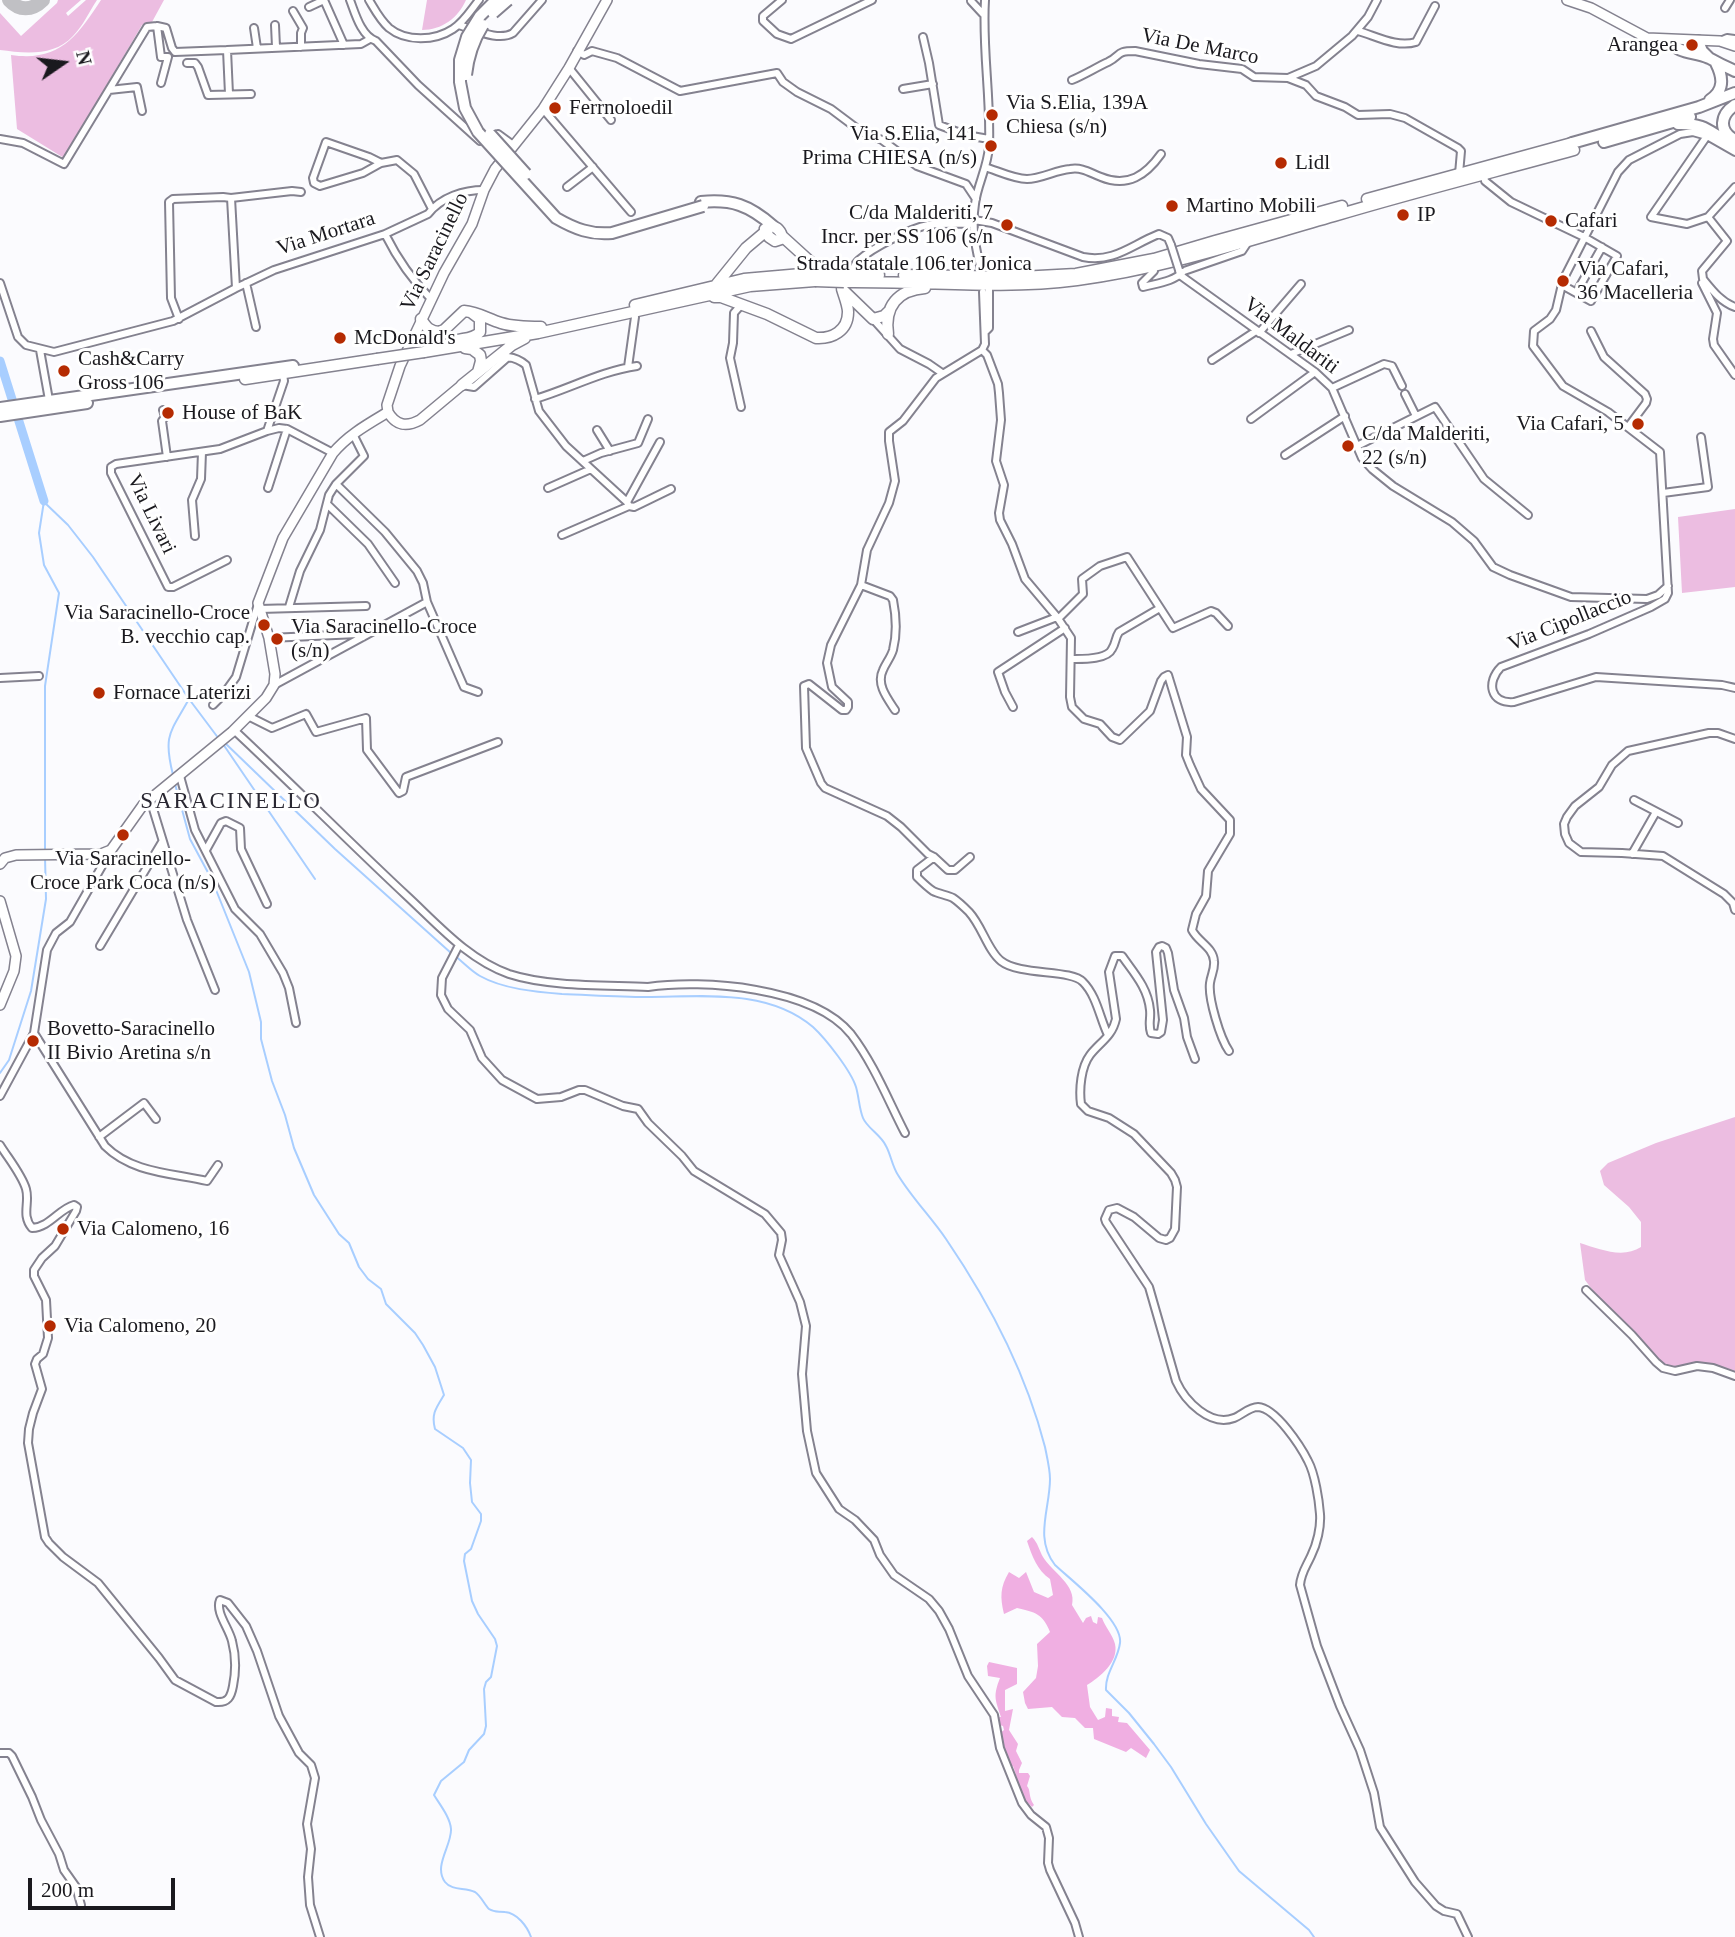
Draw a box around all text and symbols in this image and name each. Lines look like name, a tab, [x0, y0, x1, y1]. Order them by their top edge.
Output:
street label: Via De Marco	[1139, 23, 1261, 71]
north arrow	[28, 28, 98, 98]
place label: Arangea	[1607, 32, 1678, 58]
marker: Arangea	[1684, 37, 1700, 53]
text: N	[72, 49, 96, 67]
place label: Via S.Elia, 139A Chiesa (s/n)	[1006, 90, 1148, 140]
place label: Ferrnoloedil	[569, 95, 673, 121]
marker: Ferrnoloedil	[547, 100, 563, 116]
marker: Via S.Elia, 139A Chiesa (s/n)	[984, 107, 1000, 123]
place label: Via S.Elia, 141 Prima CHIESA (n/s)	[802, 121, 977, 171]
marker: Via S.Elia, 141 Prima CHIESA (n/s)	[983, 138, 999, 154]
place label: Lidl	[1295, 150, 1330, 176]
marker: Lidl	[1273, 155, 1289, 171]
street label: Via Saracinello	[395, 189, 475, 315]
place label: Martino Mobili	[1186, 193, 1316, 219]
marker: Martino Mobili	[1164, 198, 1180, 214]
place label: C/da Malderiti, 7 Incr. per SS 106 (s/n	[821, 200, 993, 250]
place label: IP	[1417, 202, 1436, 228]
street label: Via Mortara	[274, 206, 378, 262]
marker: IP	[1395, 207, 1411, 223]
place label: Cafari	[1565, 208, 1617, 234]
marker: Cafari	[1543, 213, 1559, 229]
marker: C/da Malderiti, 7 Incr. per SS 106 (s/n	[999, 217, 1015, 233]
street label: Strada statale 106 ter Jonica	[796, 251, 1032, 277]
place label: Via Cafari, 36 Macelleria	[1577, 256, 1693, 306]
marker: Via Cafari, 36 Macelleria	[1555, 273, 1571, 289]
street label: Via Maldariti	[1239, 292, 1343, 380]
place label: McDonald's	[354, 325, 456, 351]
marker: McDonald's	[332, 330, 348, 346]
place label: Cash&Carry Gross 106	[78, 346, 184, 396]
marker: Cash&Carry Gross 106	[56, 363, 72, 379]
place label: House of BaK	[182, 400, 302, 426]
marker: House of BaK	[160, 405, 176, 421]
place label: Via Cafari, 5	[1516, 411, 1624, 437]
marker: Via Cafari, 5	[1630, 416, 1646, 432]
place label: C/da Malderiti, 22 (s/n)	[1362, 421, 1490, 471]
marker: C/da Malderiti, 22 (s/n)	[1340, 438, 1356, 454]
street label: Via Livari	[121, 470, 181, 558]
street label: Via Cipollaccio	[1504, 585, 1636, 657]
place label: Via Saracinello-Croce B. vecchio cap.	[64, 600, 250, 650]
place label: Via Saracinello-Croce (s/n)	[291, 614, 477, 664]
marker: Via Saracinello-Croce B. vecchio cap.	[256, 617, 272, 633]
marker: Via Saracinello-Croce (s/n)	[269, 631, 285, 647]
place label: Fornace Laterizi	[113, 680, 251, 706]
marker: Fornace Laterizi	[91, 685, 107, 701]
district label: SARACINELLO	[142, 788, 320, 816]
marker: Via Saracinello- Croce Park Coca (n/s)	[115, 827, 131, 843]
place label: Via Saracinello- Croce Park Coca (n/s)	[30, 846, 216, 896]
place label: Bovetto-Saracinello II Bivio Aretina s/n	[47, 1016, 215, 1066]
marker: Bovetto-Saracinello II Bivio Aretina s/n	[25, 1033, 41, 1049]
place label: Via Calomeno, 16	[77, 1216, 229, 1242]
marker: Via Calomeno, 16	[55, 1221, 71, 1237]
place label: Via Calomeno, 20	[64, 1313, 216, 1339]
marker: Via Calomeno, 20	[42, 1318, 58, 1334]
scale bar	[32, 1864, 178, 1908]
text: 200 m	[41, 1878, 94, 1902]

